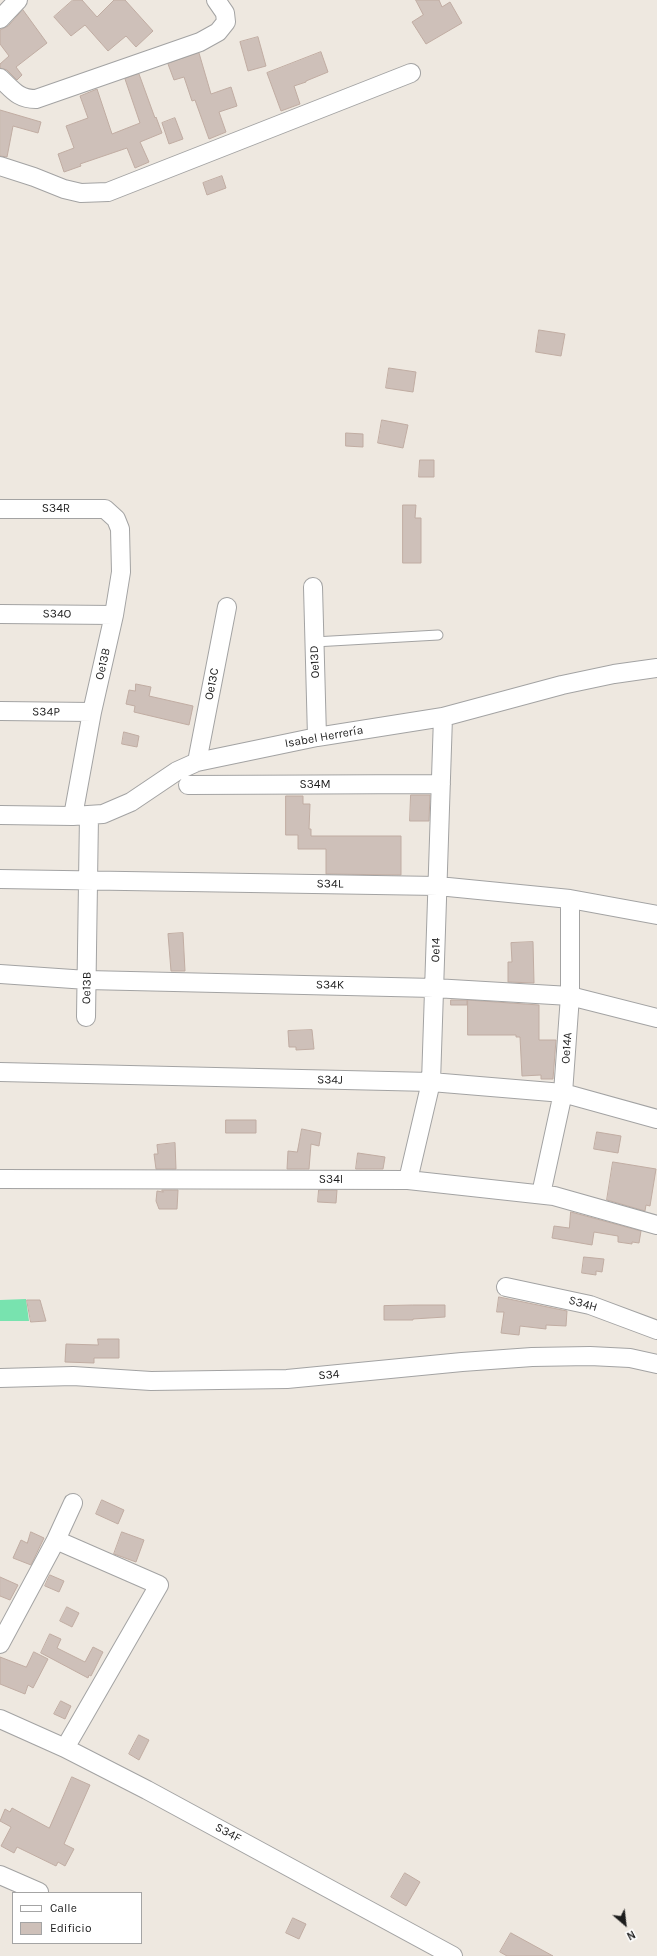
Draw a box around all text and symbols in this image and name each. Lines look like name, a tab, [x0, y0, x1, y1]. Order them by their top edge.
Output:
street label: S34R	[42, 502, 70, 516]
street label: S34O	[42, 607, 72, 621]
street label: Oe13D	[307, 645, 323, 679]
street label: Oe13B	[92, 647, 114, 681]
street label: Oe13C	[202, 667, 222, 701]
street label: S34P	[32, 705, 60, 719]
street label: Isabel Herrería	[284, 723, 364, 751]
street label: S34M	[299, 778, 331, 792]
street label: S34L	[317, 877, 343, 891]
street label: Oe14	[428, 937, 444, 963]
street label: Oe13B	[80, 972, 94, 1004]
street label: S34K	[316, 978, 344, 992]
street label: Oe14A	[559, 1032, 575, 1064]
street label: S34J	[317, 1073, 343, 1087]
street label: S34I	[319, 1173, 343, 1187]
street label: S34H	[567, 1293, 599, 1315]
street label: S34	[318, 1367, 340, 1383]
street label: S34F	[213, 1820, 243, 1846]
legend	[12, 1892, 142, 1944]
text: Calle	[50, 1901, 77, 1915]
north arrow	[605, 1904, 645, 1944]
text: Edificio	[50, 1921, 91, 1935]
text: N	[624, 1927, 637, 1943]

